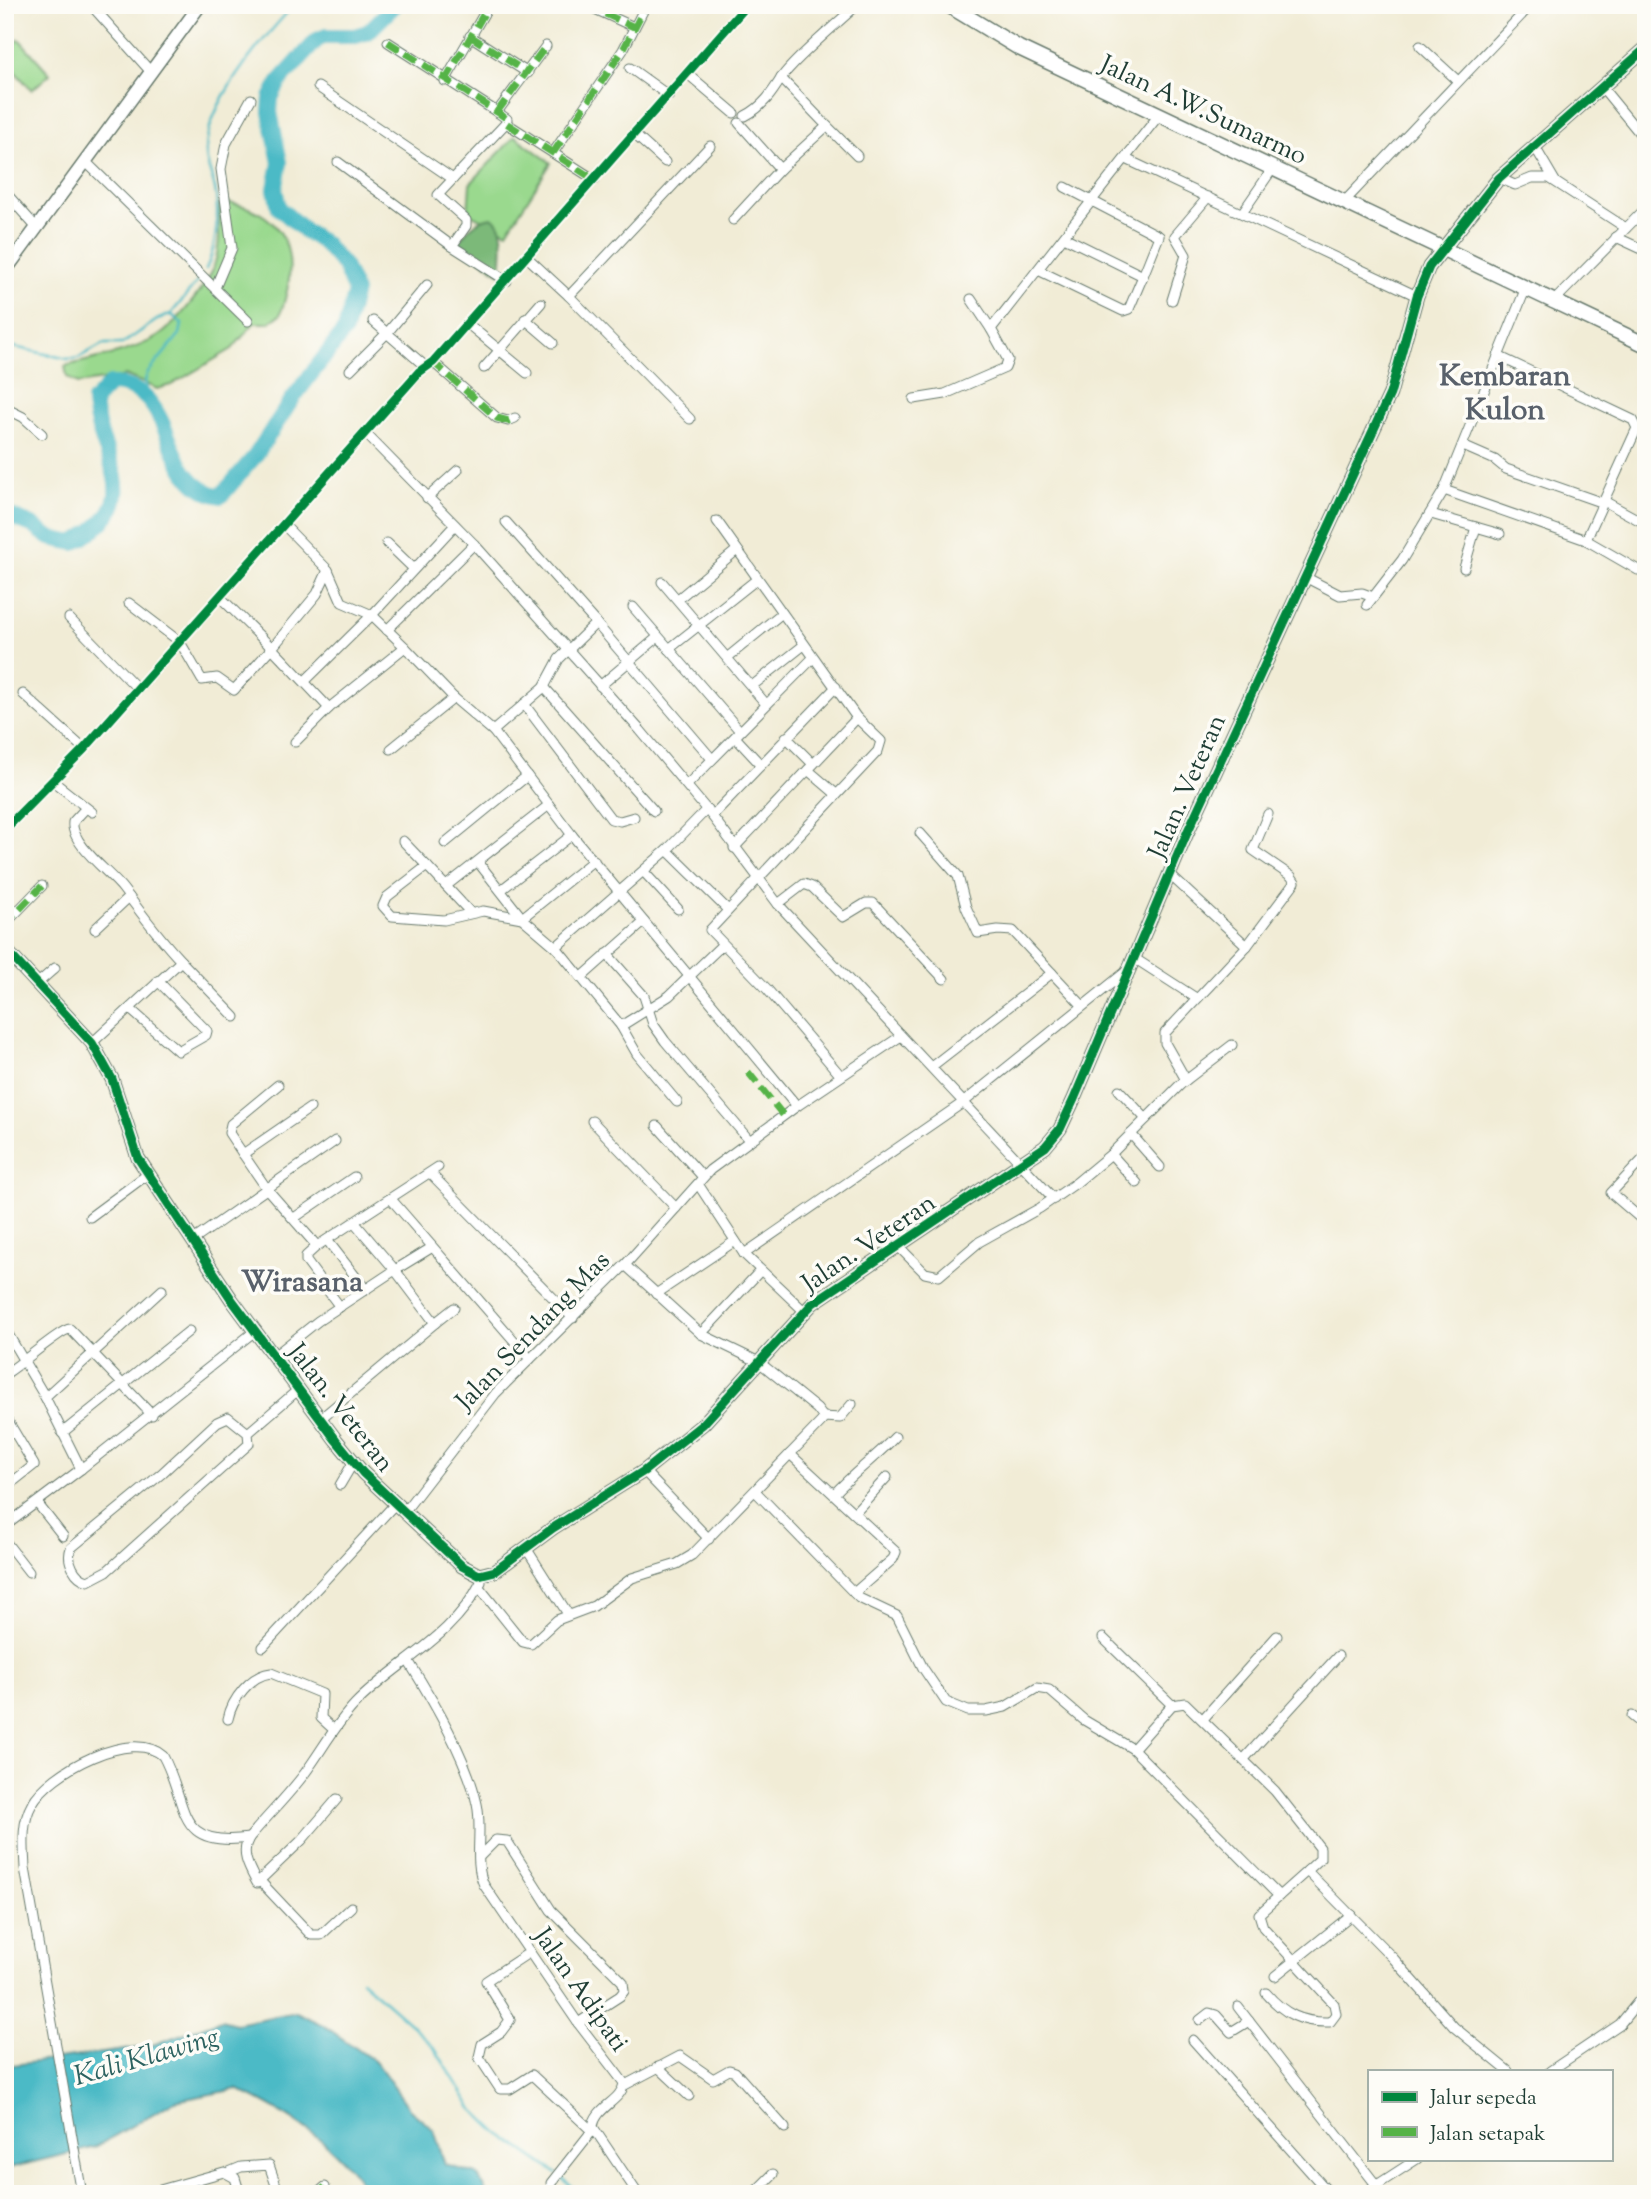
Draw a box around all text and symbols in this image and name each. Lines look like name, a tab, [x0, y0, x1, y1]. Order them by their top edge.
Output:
street label: Jalan A.W.Sumarmo	[1092, 46, 1312, 175]
district label: Kembaran Kulon	[1439, 356, 1571, 433]
street label: Jalan. Veteran	[1139, 709, 1237, 867]
street label: Jalan. Veteran	[793, 1185, 944, 1304]
street label: Jalan Sendang Mas	[447, 1244, 620, 1421]
district label: Wirasana	[241, 1262, 363, 1305]
street label: Jalan. Veteran	[277, 1335, 402, 1481]
street label: Jalan Adipati	[522, 1919, 636, 2060]
water label: Kali Klawing	[69, 2018, 224, 2098]
legend	[1368, 2070, 1612, 2160]
text: Jalur sepeda	[1429, 2084, 1537, 2114]
text: Jalan setapak	[1429, 2120, 1546, 2150]

